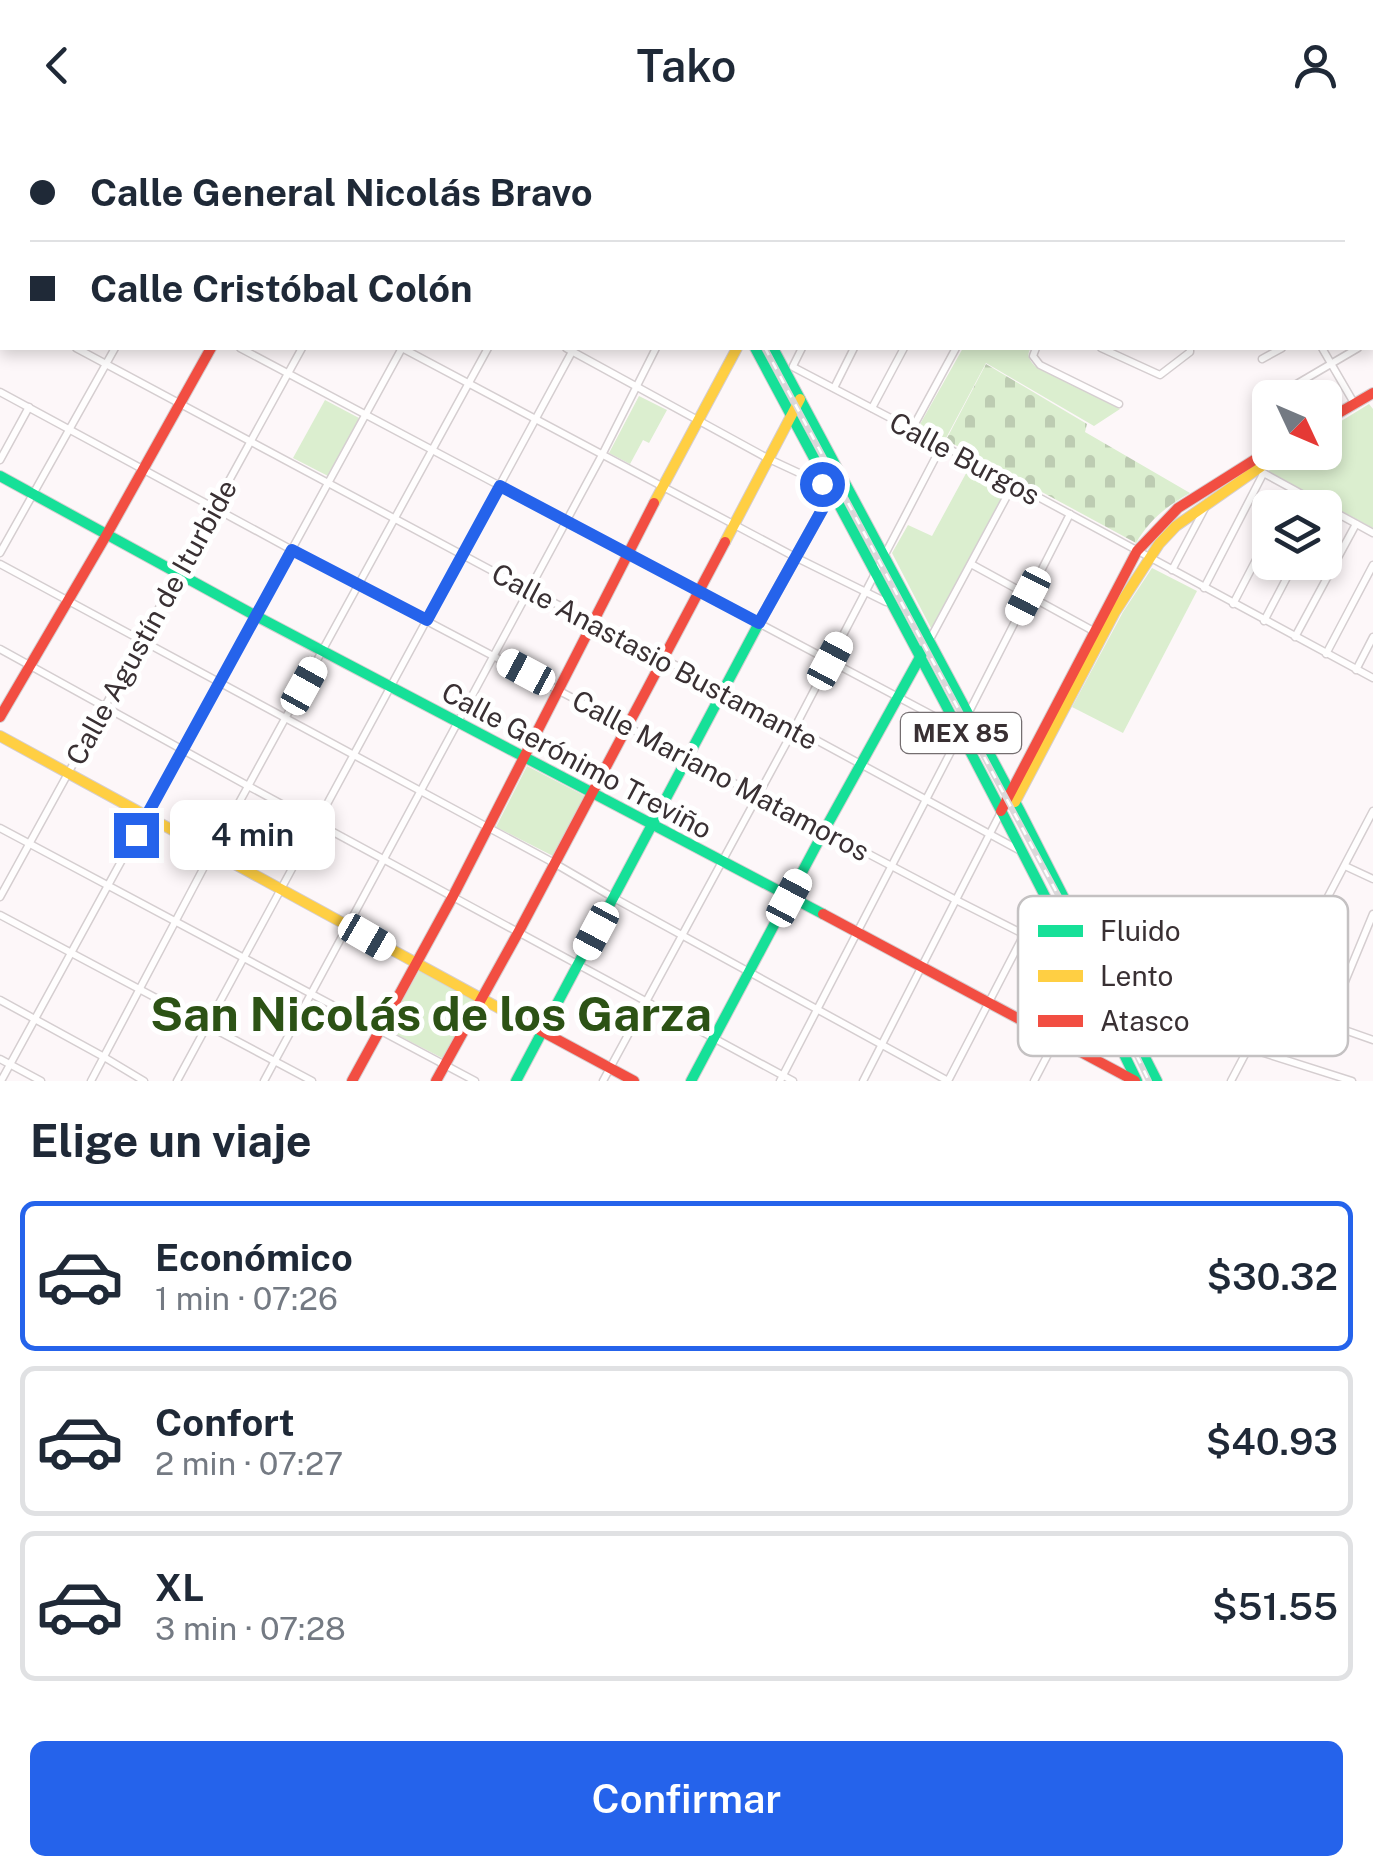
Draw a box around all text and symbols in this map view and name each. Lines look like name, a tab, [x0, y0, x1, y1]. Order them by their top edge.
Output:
icon: back	[30, 38, 85, 93]
icon: person	[1288, 38, 1343, 93]
text: Tako	[636, 39, 737, 92]
text: Calle General Nicolás Bravo	[90, 170, 593, 215]
text: Calle Cristóbal Colón	[90, 266, 473, 311]
north arrow	[1252, 380, 1342, 470]
map controls	[1252, 380, 1342, 580]
street label: Calle Burgos	[884, 405, 1046, 511]
route start	[800, 462, 845, 507]
street label: Calle Agustín de Iturbide	[59, 474, 243, 770]
button: layers	[1252, 490, 1342, 580]
street label: Calle Anastasio Bustamante	[486, 556, 824, 756]
car	[1001, 562, 1055, 630]
car	[803, 627, 857, 695]
car	[492, 645, 560, 699]
car	[276, 652, 332, 720]
street label: Calle Gerónimo Treviño	[436, 675, 718, 845]
street label: Calle Mariano Matamoros	[567, 683, 875, 867]
road number: MEX 85	[901, 713, 1021, 753]
callout: 4 min	[171, 800, 336, 870]
route end	[114, 813, 159, 858]
text: 4 min	[211, 816, 294, 853]
car	[762, 864, 816, 932]
legend	[1018, 896, 1348, 1056]
car	[569, 897, 623, 965]
car	[334, 909, 400, 965]
text: Fluido	[1100, 914, 1181, 947]
text: Lento	[1100, 959, 1173, 992]
district label: San Nicolás de los Garza	[150, 985, 712, 1042]
text: Atasco	[1100, 1004, 1190, 1037]
text: Elige un viaje	[30, 1114, 312, 1167]
icon: car	[35, 1231, 125, 1321]
text: Económico	[155, 1235, 353, 1280]
text: $30.32	[1207, 1254, 1338, 1299]
text: 1 min · 07:26	[155, 1280, 338, 1317]
icon: car	[35, 1396, 125, 1486]
text: Confort	[155, 1400, 295, 1445]
text: $40.93	[1206, 1419, 1338, 1464]
text: 2 min · 07:27	[155, 1445, 343, 1482]
icon: car	[35, 1561, 125, 1651]
text: XL	[155, 1565, 204, 1610]
text: $51.55	[1212, 1584, 1338, 1629]
text: 3 min · 07:28	[155, 1610, 346, 1647]
button: Confirmar	[30, 1741, 1343, 1856]

